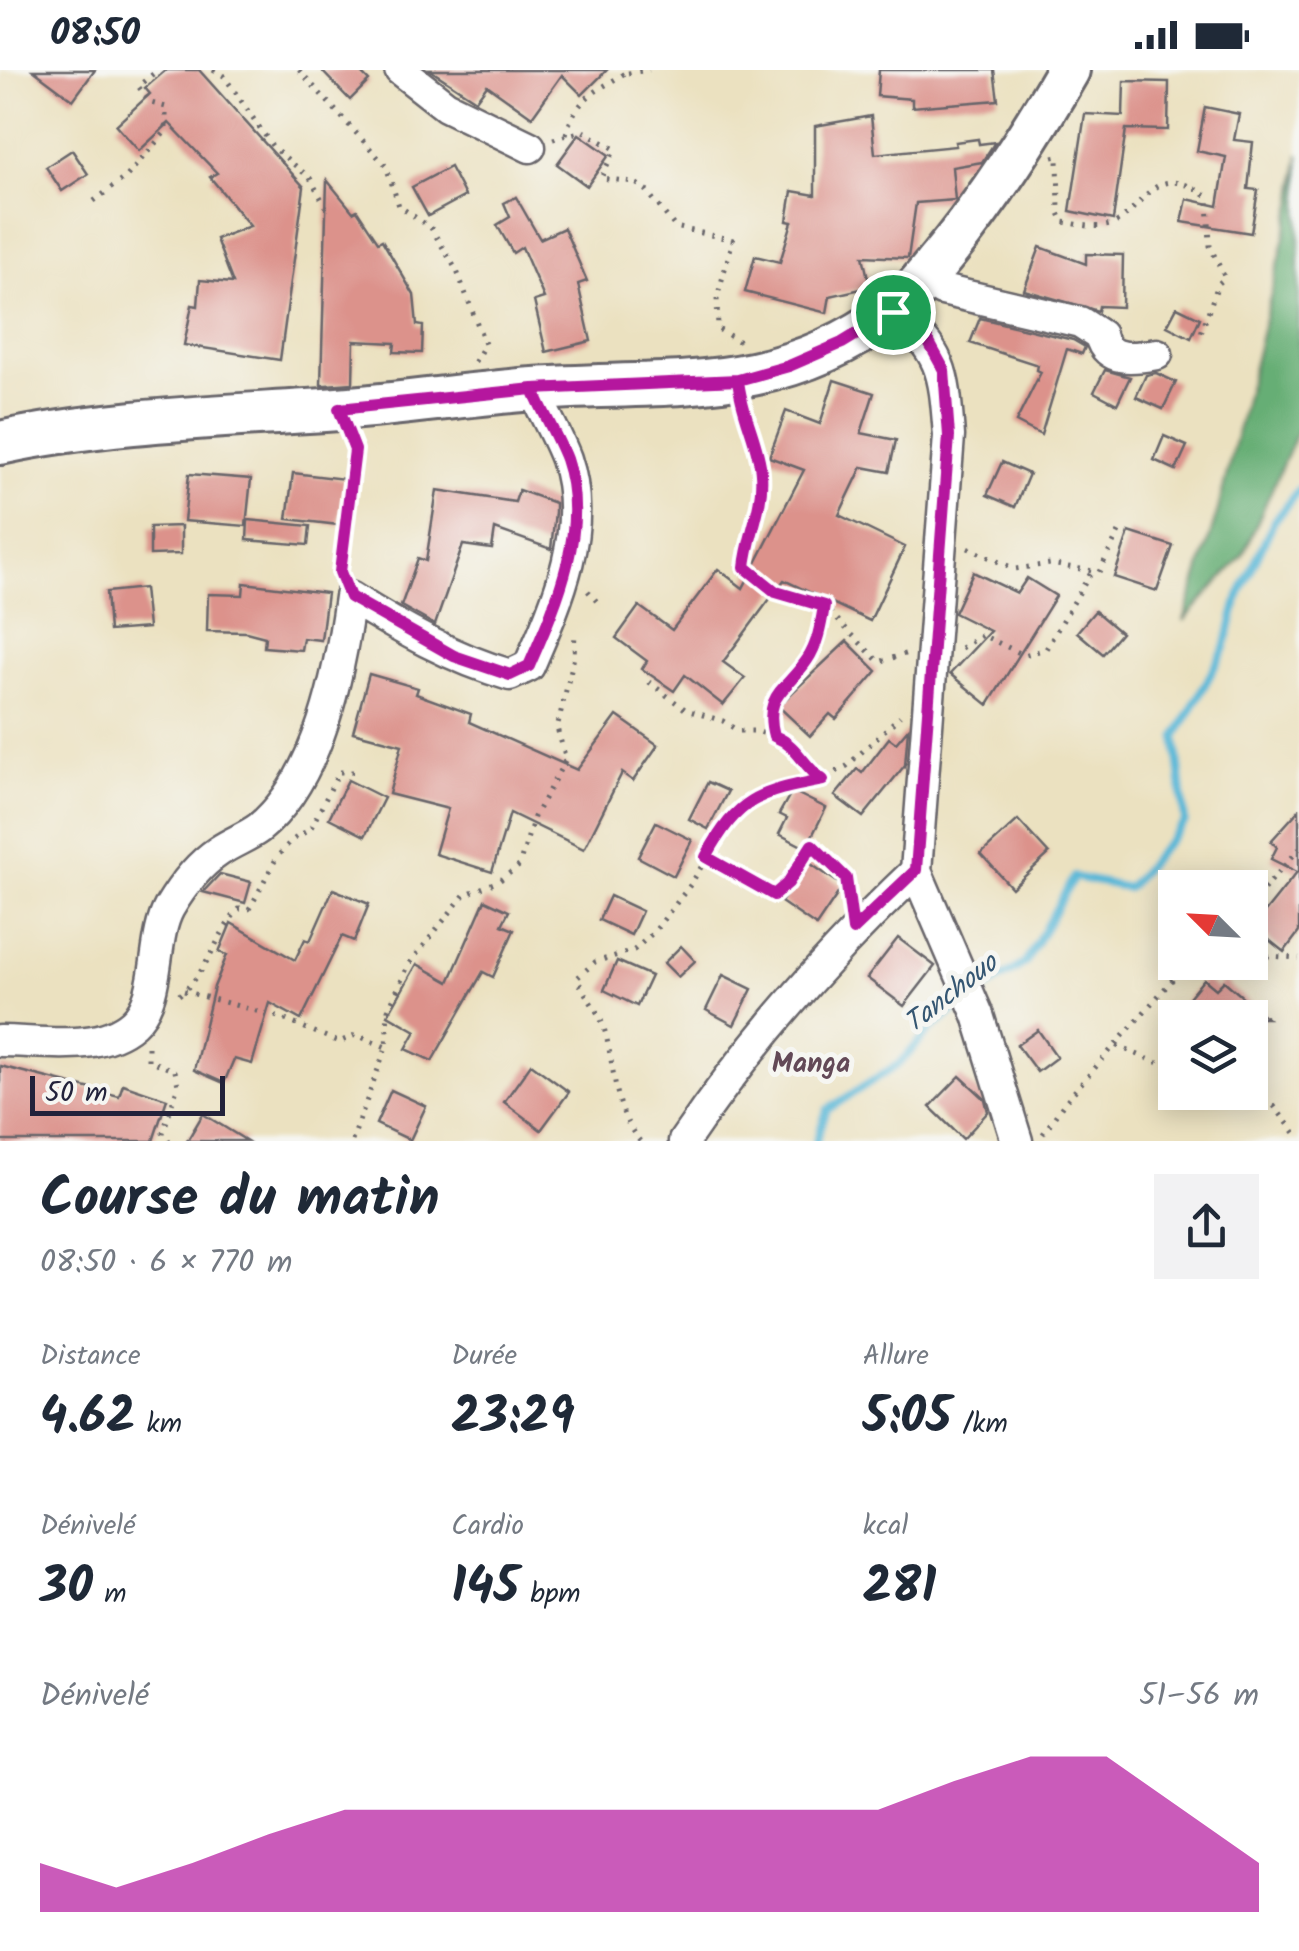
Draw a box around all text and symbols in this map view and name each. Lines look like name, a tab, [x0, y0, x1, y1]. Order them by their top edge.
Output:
text: 08:50	[50, 5, 140, 65]
pin	[851, 270, 936, 355]
icon: arrive	[866, 285, 921, 340]
north arrow	[1158, 870, 1268, 980]
map controls	[1158, 870, 1268, 1110]
water label: Tanchouo	[895, 941, 1010, 1045]
button: layers	[1158, 1000, 1268, 1110]
district label: Manga	[772, 1042, 850, 1087]
scale bar	[30, 1071, 225, 1116]
text: 50 m	[45, 1071, 108, 1116]
text: Course du matin	[40, 1157, 440, 1244]
button: share	[1154, 1174, 1259, 1279]
text: 08:50 · 6 × 770 m	[40, 1238, 292, 1289]
text: Distance	[40, 1334, 141, 1379]
text: Durée	[451, 1334, 517, 1379]
text: Allure	[863, 1334, 929, 1379]
text: 4.62	[40, 1379, 135, 1459]
text: 23:29	[451, 1379, 575, 1459]
text: 5:05	[863, 1379, 951, 1459]
text: km	[135, 1402, 182, 1447]
text: /km	[951, 1402, 1008, 1447]
text: Dénivelé	[40, 1504, 135, 1549]
text: Cardio	[451, 1504, 524, 1549]
text: kcal	[863, 1504, 908, 1549]
text: 30	[40, 1549, 93, 1629]
text: 145	[451, 1549, 519, 1629]
text: 281	[863, 1549, 936, 1629]
text: m	[93, 1572, 127, 1617]
text: bpm	[519, 1572, 581, 1617]
text: Dénivelé	[40, 1671, 149, 1722]
text: 51–56 m	[1139, 1671, 1259, 1722]

